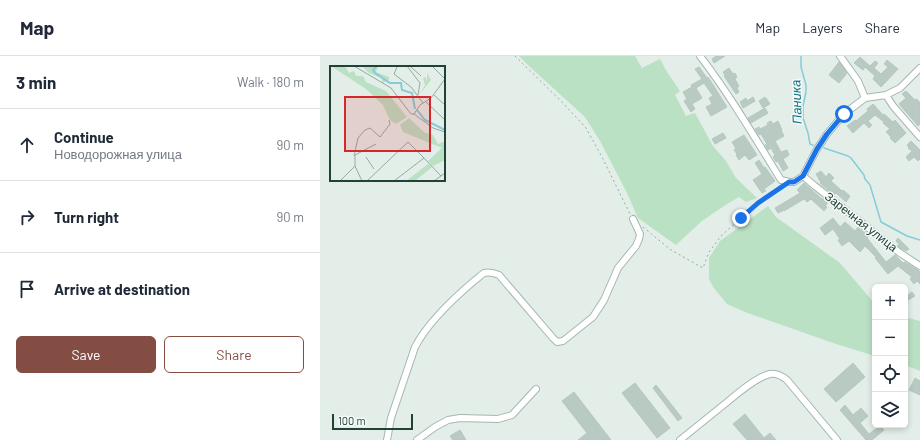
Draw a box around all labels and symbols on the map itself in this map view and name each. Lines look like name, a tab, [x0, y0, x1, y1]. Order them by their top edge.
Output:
inset map	[330, 66, 445, 181]
water label: Паника	[787, 80, 805, 124]
route start	[835, 105, 853, 123]
street label: Заречная улица	[822, 189, 901, 255]
route end	[732, 209, 750, 227]
scale bar	[332, 412, 413, 431]

